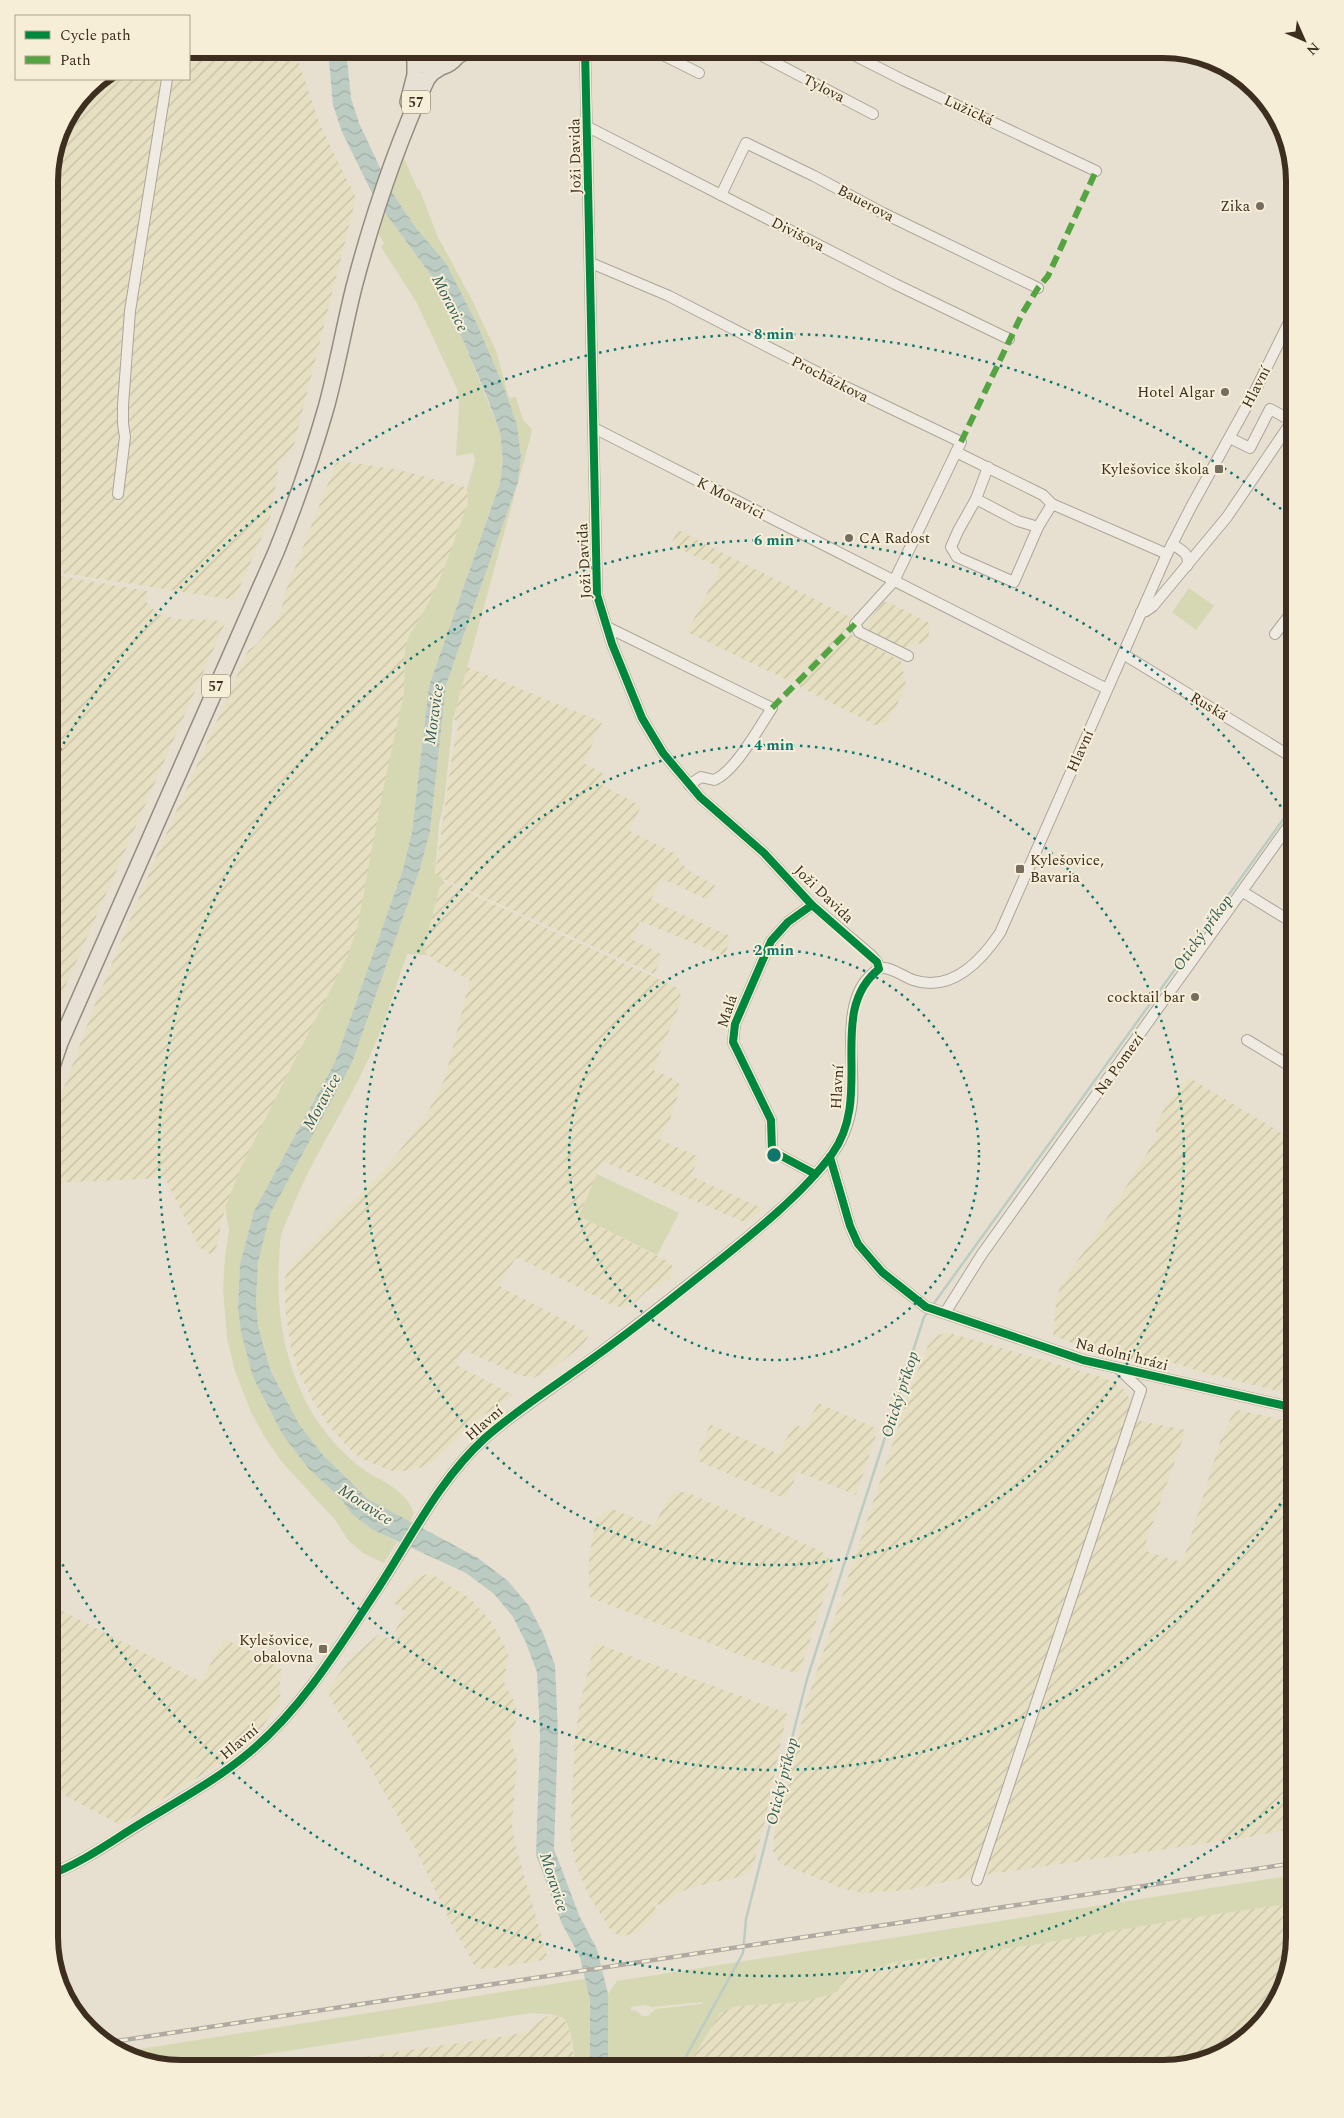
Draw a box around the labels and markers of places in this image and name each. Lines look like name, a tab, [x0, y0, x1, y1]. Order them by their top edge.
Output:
place label: Zika	[1220, 195, 1251, 218]
marker: Zika	[1254, 200, 1266, 212]
place label: Hotel Algar	[1137, 381, 1215, 404]
marker: Hotel Algar	[1219, 386, 1231, 398]
place label: Kylešovice škola	[1101, 458, 1210, 481]
marker: Kylešovice škola	[1213, 463, 1225, 475]
place label: CA Radost	[859, 527, 930, 550]
marker: CA Radost	[843, 532, 855, 544]
place label: Kylešovice, Bavaria	[1030, 849, 1104, 889]
marker: Kylešovice, Bavaria	[1014, 863, 1026, 875]
place label: cocktail bar	[1107, 986, 1185, 1009]
marker: cocktail bar	[1189, 991, 1201, 1003]
centre of rings	[765, 1146, 783, 1164]
place label: Kylešovice, obalovna	[239, 1629, 314, 1669]
marker: Kylešovice, obalovna	[317, 1643, 329, 1655]

